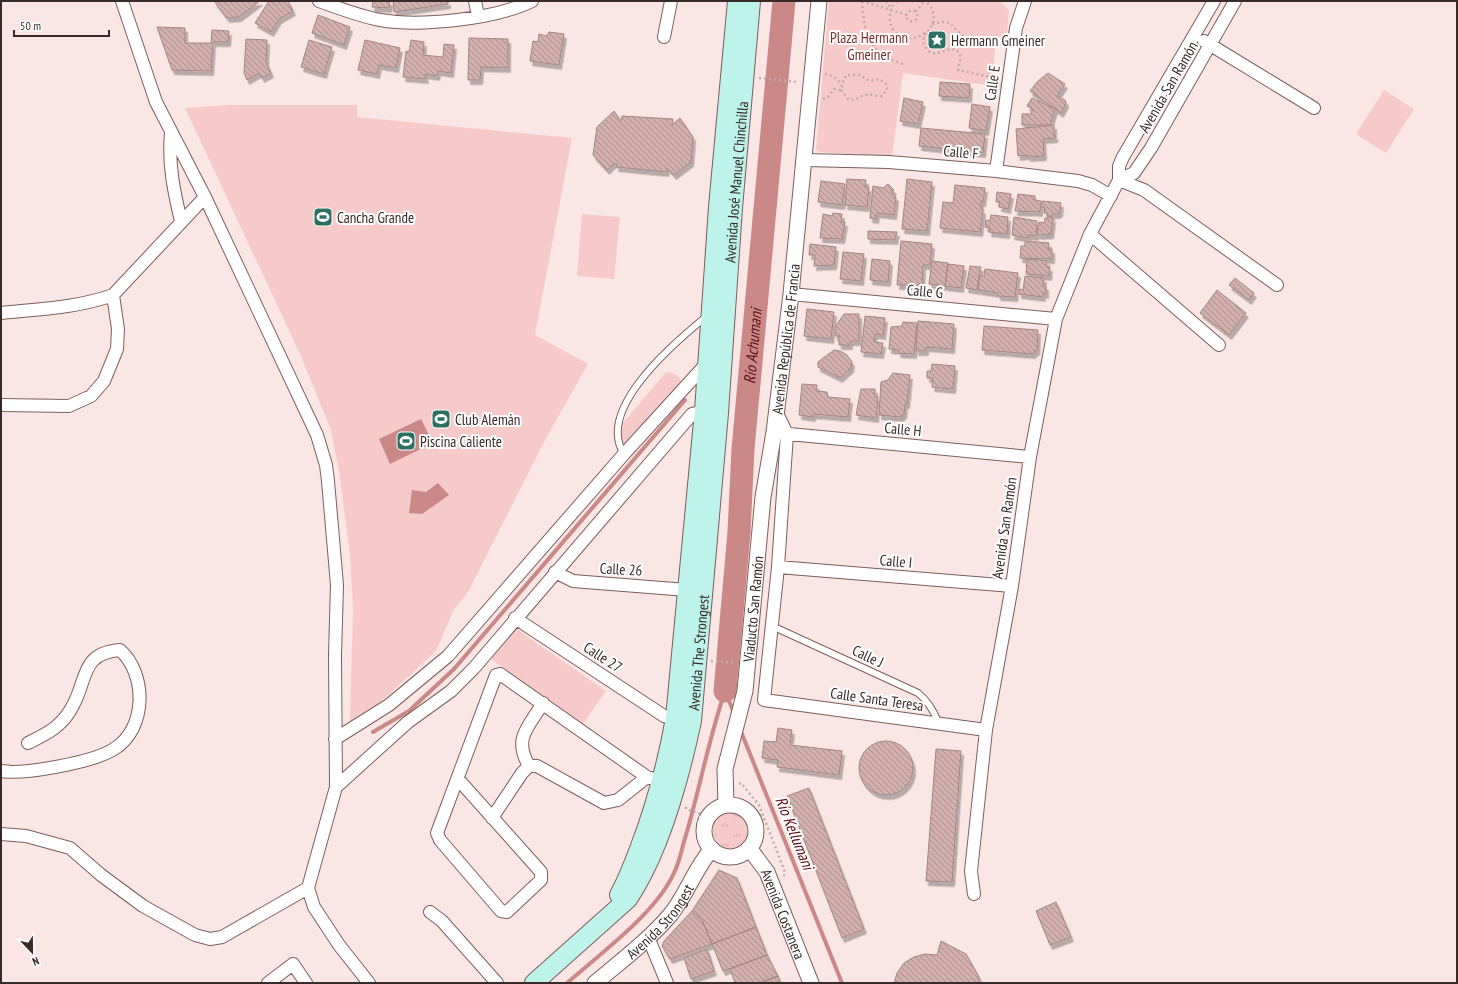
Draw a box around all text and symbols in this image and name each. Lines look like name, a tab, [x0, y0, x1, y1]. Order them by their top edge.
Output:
scale bar	[14, 12, 109, 38]
text: 50 m	[20, 18, 41, 33]
park label: Plaza Hermann Gmeiner	[830, 28, 908, 64]
place icon: Hermann Gmeiner	[926, 29, 948, 51]
place label: Hermann Gmeiner	[951, 31, 1046, 50]
street label: Avenida San Ramón	[1134, 38, 1202, 136]
street label: Calle E	[980, 64, 1004, 102]
street label: Avenida José Manuel Chinchilla	[720, 100, 752, 263]
street label: Calle F	[943, 141, 979, 163]
sports icon: Cancha Grande	[312, 206, 334, 228]
place label: Cancha Grande	[337, 208, 414, 227]
street label: Avenida República de Francia	[767, 263, 803, 415]
street label: Calle G	[906, 280, 944, 302]
water label: Río Achumani	[739, 305, 766, 385]
sports icon: Club Alemán	[430, 408, 452, 430]
place label: Club Alemán	[455, 410, 520, 429]
street label: Calle H	[884, 418, 922, 440]
sports icon: Piscina Caliente	[395, 430, 417, 452]
place label: Piscina Caliente	[420, 432, 502, 451]
street label: Avenida San Ramón	[987, 476, 1021, 580]
street label: Calle I	[879, 550, 913, 572]
street label: Viaducto San Ramón	[738, 555, 767, 664]
street label: Calle 26	[599, 558, 643, 580]
street label: Avenida The Strongest	[683, 594, 713, 711]
street label: Calle 27	[580, 637, 626, 677]
street label: Calle J	[849, 640, 887, 672]
street label: Calle Santa Teresa	[829, 683, 925, 715]
water label: Río Kellumani	[771, 794, 820, 875]
street label: Avenida Costanera	[757, 866, 810, 962]
street label: Avenida Strongest	[622, 880, 697, 963]
north arrow	[12, 932, 52, 972]
text: N	[30, 954, 41, 969]

